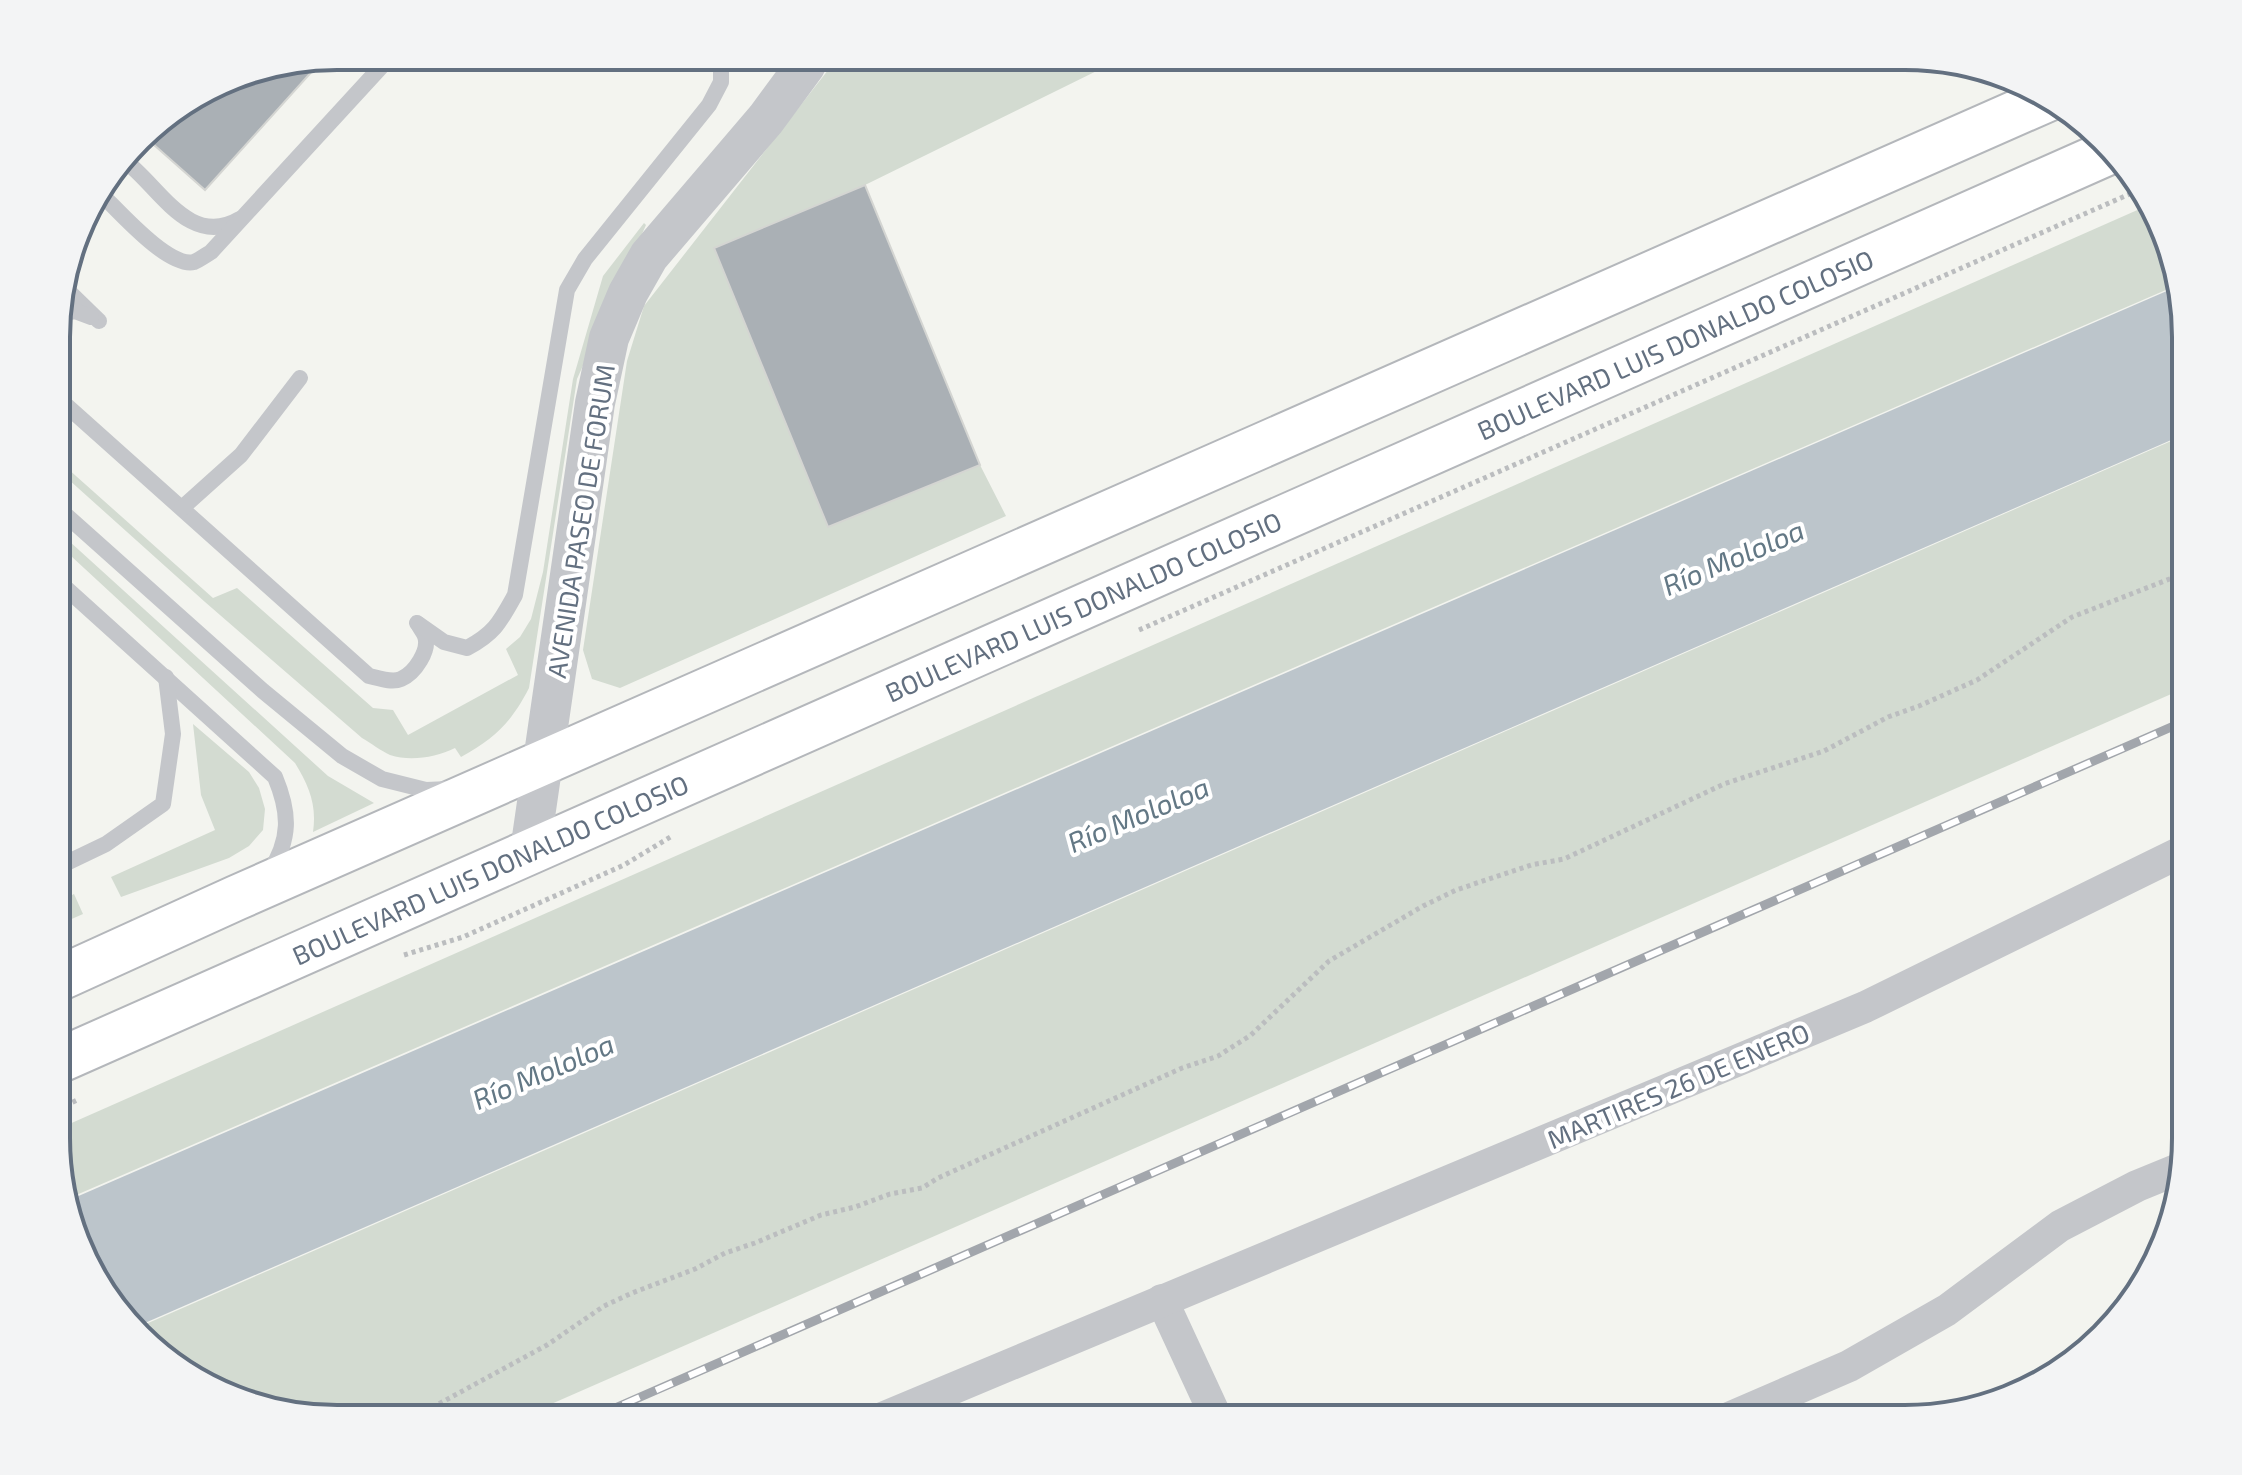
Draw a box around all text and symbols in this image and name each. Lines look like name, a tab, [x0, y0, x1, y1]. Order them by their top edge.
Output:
street label: BOULEVARD LUIS DONALDO COLOSIO	[1472, 242, 1878, 446]
street label: AVENIDA PASEO DE FORUM	[540, 362, 620, 680]
street label: BOULEVARD LUIS DONALDO COLOSIO	[880, 504, 1286, 708]
water label: Río Mololoa	[1657, 512, 1809, 602]
street label: BOULEVARD LUIS DONALDO COLOSIO	[287, 767, 693, 971]
water label: Río Mololoa	[1062, 769, 1214, 859]
street label: MARTIRES 26 DE ENERO	[1542, 1016, 1814, 1154]
water label: Río Mololoa	[467, 1026, 619, 1116]

